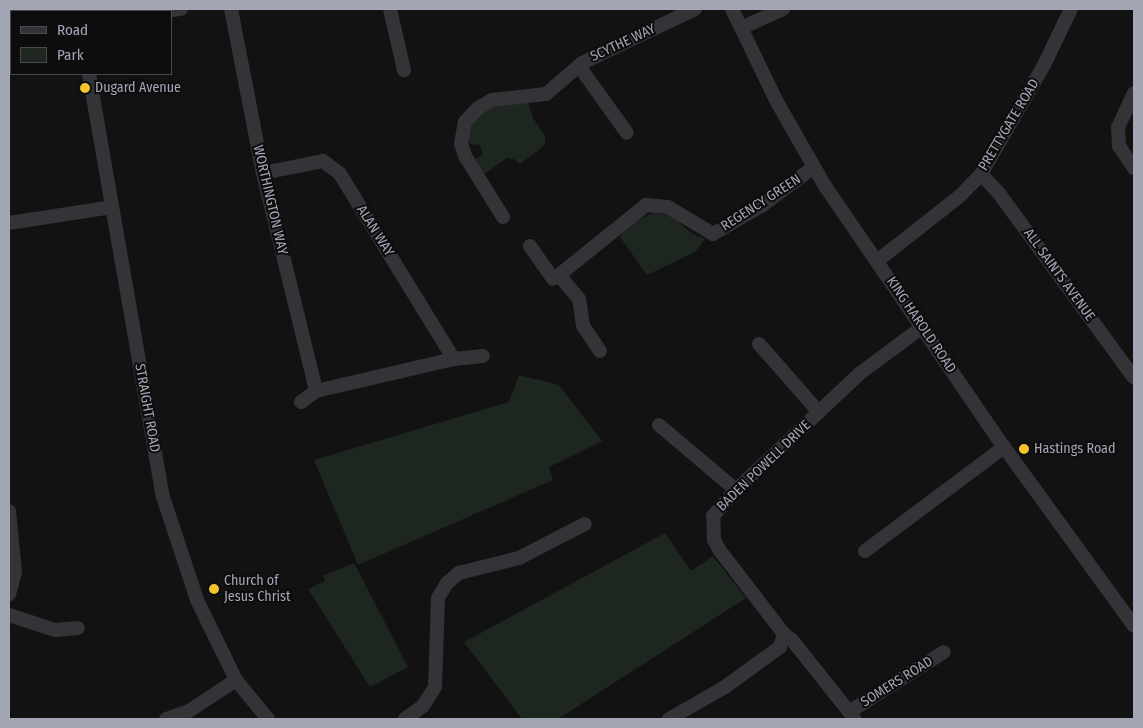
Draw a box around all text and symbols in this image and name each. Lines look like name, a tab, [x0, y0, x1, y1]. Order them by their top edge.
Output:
legend	[10, 10, 172, 75]
text: Road	[57, 21, 88, 39]
street label: SCYTHE WAY	[588, 21, 658, 65]
text: Park	[57, 46, 84, 64]
street label: PRETTYGATE ROAD	[975, 76, 1043, 174]
place label: Dugard Avenue	[95, 80, 181, 96]
marker: Dugard Avenue	[79, 82, 91, 94]
street label: WORTHINGTON WAY	[249, 143, 291, 257]
street label: REGENCY GREEN	[718, 171, 804, 235]
street label: ALAN WAY	[353, 202, 397, 260]
street label: ALL SAINTS AVENUE	[1020, 226, 1098, 324]
street label: KING HAROLD ROAD	[883, 274, 959, 376]
street label: STRAIGHT ROAD	[131, 362, 163, 454]
street label: BADEN POWELL DRIVE	[714, 417, 814, 515]
place label: Hastings Road	[1034, 441, 1115, 457]
marker: Hastings Road	[1018, 443, 1030, 455]
place label: Church of Jesus Christ	[224, 573, 291, 606]
marker: Church of Jesus Christ	[208, 583, 220, 595]
street label: SOMERS ROAD	[858, 653, 936, 711]

